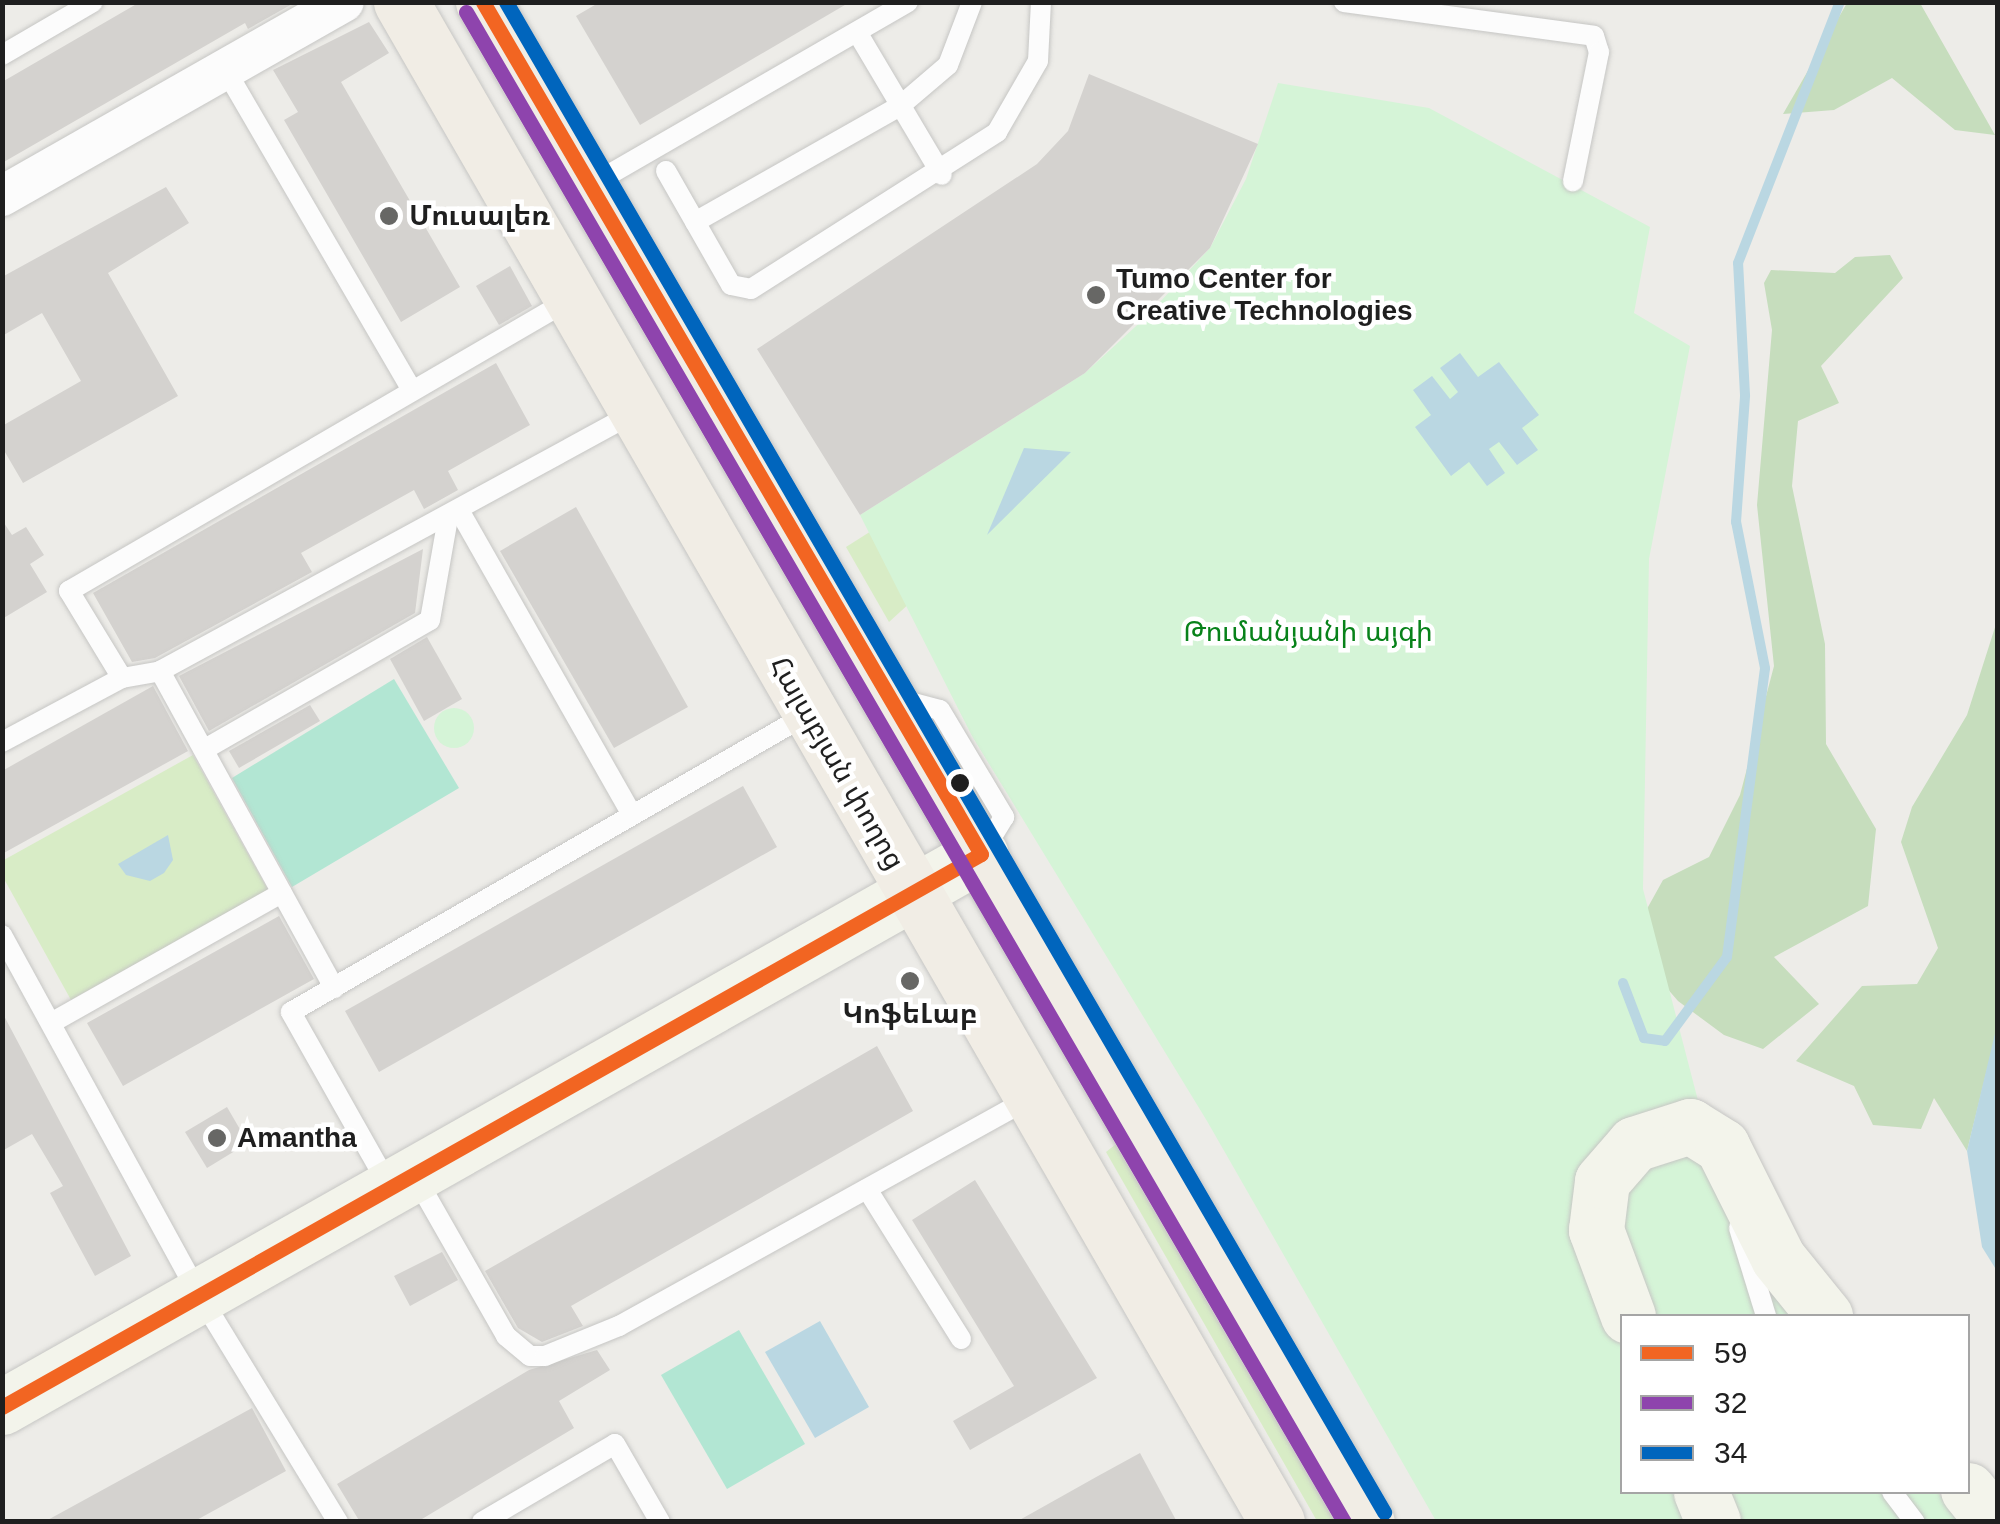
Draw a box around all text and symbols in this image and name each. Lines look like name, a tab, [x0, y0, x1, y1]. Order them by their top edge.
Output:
place label: Մուսալեռ	[409, 199, 550, 233]
marker: Մուսալեռ	[378, 205, 400, 227]
place label: Tumo Center for Creative Technologies	[1116, 262, 1413, 328]
marker: Tumo Center for Creative Technologies	[1085, 284, 1107, 306]
park label: Թումանյանի այգի	[1183, 615, 1433, 649]
street label: Հալաբյան փողոց	[762, 651, 912, 875]
unlabelled marker	[950, 773, 970, 793]
marker: ԿոֆեԼաբ	[899, 970, 921, 992]
place label: ԿոֆեԼաբ	[842, 997, 978, 1031]
place label: Amantha	[237, 1121, 357, 1155]
marker: Amantha	[206, 1127, 228, 1149]
legend	[1620, 1314, 1970, 1494]
text: 59	[1714, 1336, 1747, 1369]
text: 32	[1714, 1386, 1747, 1419]
text: 34	[1714, 1436, 1747, 1469]

